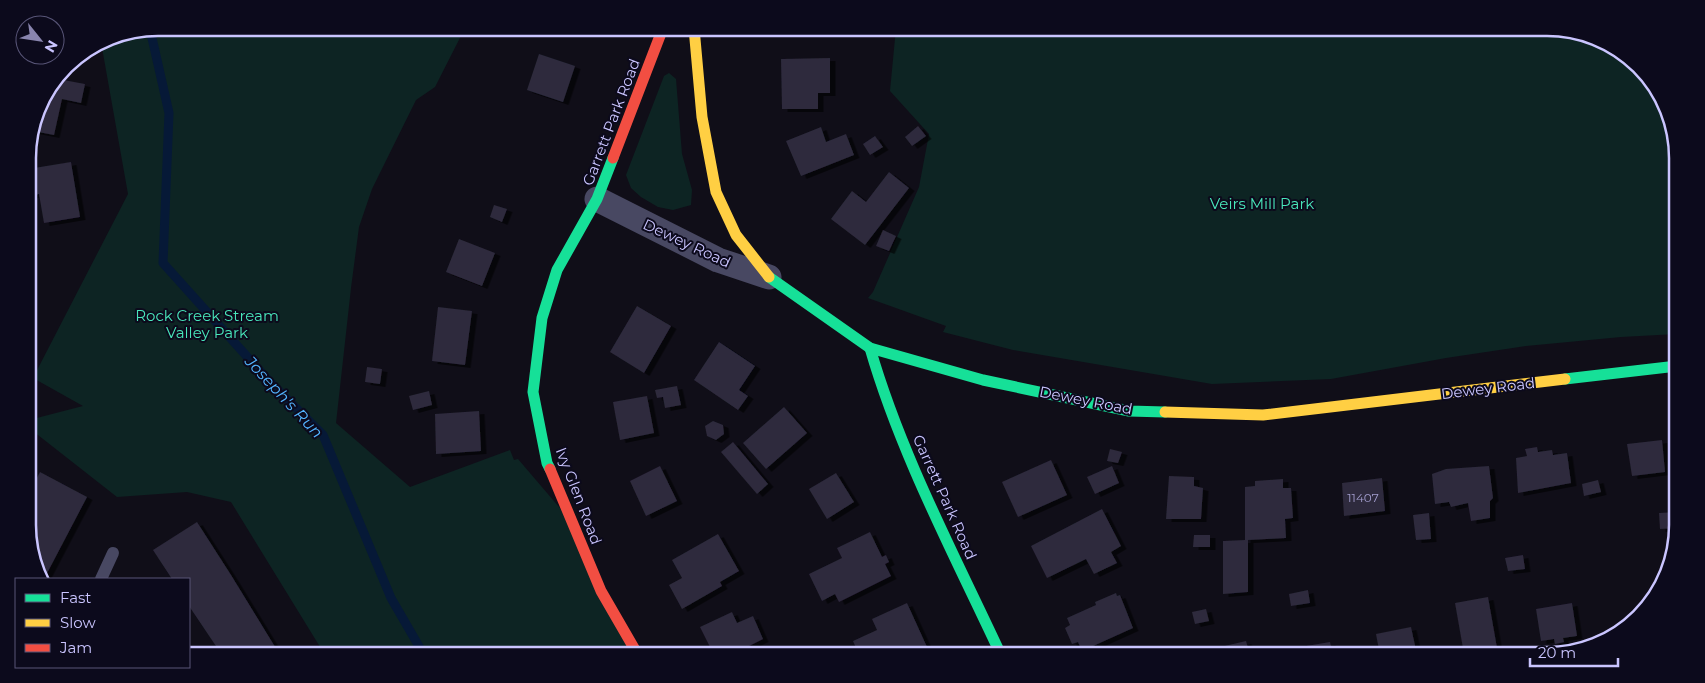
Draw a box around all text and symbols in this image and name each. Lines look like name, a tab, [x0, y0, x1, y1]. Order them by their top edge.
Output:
north arrow	[15, 15, 65, 65]
text: N	[41, 37, 62, 56]
street label: Garrett Park Road	[578, 56, 644, 188]
park label: Veirs Mill Park	[1210, 194, 1314, 213]
street label: Dewey Road	[640, 214, 734, 272]
park label: Rock Creek Stream Valley Park	[135, 306, 279, 342]
water label: Joseph's Run	[240, 351, 327, 442]
street label: Dewey Road	[1440, 373, 1536, 403]
street label: Dewey Road	[1038, 382, 1134, 418]
street label: Garrett Park Road	[909, 432, 981, 562]
street label: Ivy Glen Road	[552, 445, 606, 547]
house number: 11407	[1347, 490, 1379, 505]
legend	[15, 578, 190, 668]
text: Fast	[60, 588, 91, 607]
text: Slow	[60, 613, 96, 632]
scale bar	[1530, 636, 1618, 668]
text: Jam	[59, 638, 92, 657]
text: 20 m	[1538, 643, 1576, 662]

